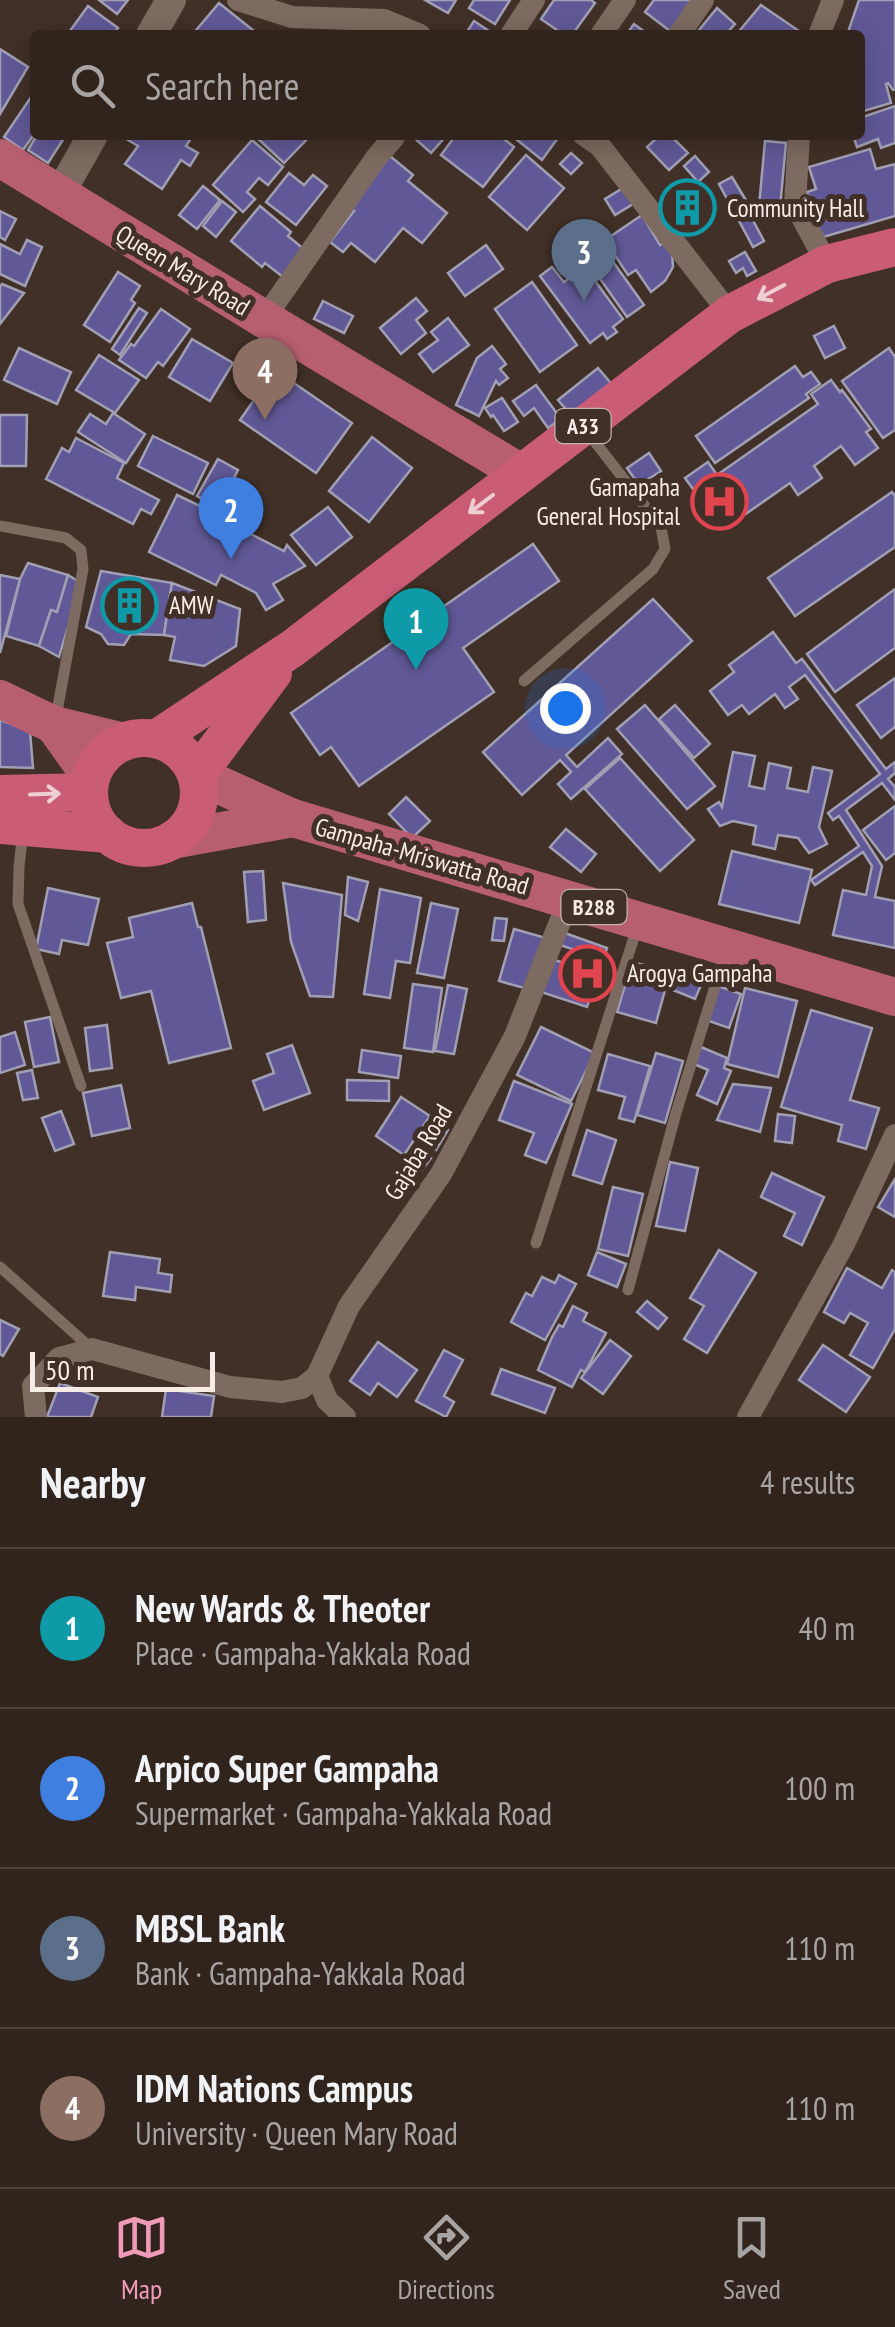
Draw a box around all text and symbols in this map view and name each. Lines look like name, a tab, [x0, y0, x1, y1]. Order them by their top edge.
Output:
search box	[30, 30, 865, 140]
icon: search	[65, 58, 120, 113]
text: Search here	[145, 61, 299, 110]
building icon: Community Hall	[658, 178, 718, 238]
place label: Community Hall	[727, 192, 864, 224]
street label: Queen Mary Road	[110, 217, 256, 323]
pin: 3	[552, 218, 616, 301]
one-way arrow	[757, 283, 787, 302]
pin: 4	[232, 338, 298, 420]
road number: A33	[556, 409, 610, 443]
place label: Gamapaha General Hospital	[536, 471, 680, 532]
hospital icon: Gamapaha General Hospital	[689, 471, 749, 531]
pin: 2	[198, 476, 264, 559]
one-way arrow	[468, 492, 494, 514]
building icon: AMW	[100, 575, 160, 635]
pin: 1	[384, 588, 448, 670]
place label: AMW	[169, 589, 214, 621]
your location	[540, 683, 591, 734]
one-way arrow	[28, 784, 60, 803]
street label: Gampaha-Mriswatta Road	[311, 810, 533, 902]
road number: B288	[562, 890, 626, 924]
hospital icon: Arogya Gampaha	[558, 943, 618, 1003]
place label: Arogya Gampaha	[627, 957, 772, 989]
street label: Gajaba Road	[377, 1098, 459, 1206]
scale bar	[30, 1347, 215, 1392]
text: 50 m	[45, 1351, 94, 1388]
text: Nearby	[40, 1455, 145, 1510]
text: 4 results	[760, 1461, 855, 1503]
text: New Wards & Theoter	[135, 1583, 430, 1632]
text: 1	[65, 1607, 80, 1649]
text: 40 m	[799, 1607, 855, 1649]
text: Place · Gampaha-Yakkala Road	[135, 1632, 471, 1674]
text: Arpico Super Gampaha	[135, 1743, 439, 1792]
text: 2	[65, 1767, 80, 1809]
text: 100 m	[784, 1767, 855, 1809]
text: Supermarket · Gampaha-Yakkala Road	[135, 1792, 552, 1834]
text: MBSL Bank	[135, 1903, 285, 1952]
text: 3	[65, 1927, 80, 1969]
text: 110 m	[784, 1927, 855, 1969]
text: Bank · Gampaha-Yakkala Road	[135, 1952, 466, 1994]
text: IDM Nations Campus	[135, 2063, 413, 2112]
text: 4	[65, 2087, 80, 2129]
text: 110 m	[784, 2087, 855, 2129]
text: University · Queen Mary Road	[135, 2112, 458, 2154]
tab: Map	[114, 2210, 169, 2307]
tab: Directions	[397, 2210, 495, 2307]
tab: Saved	[723, 2210, 781, 2307]

